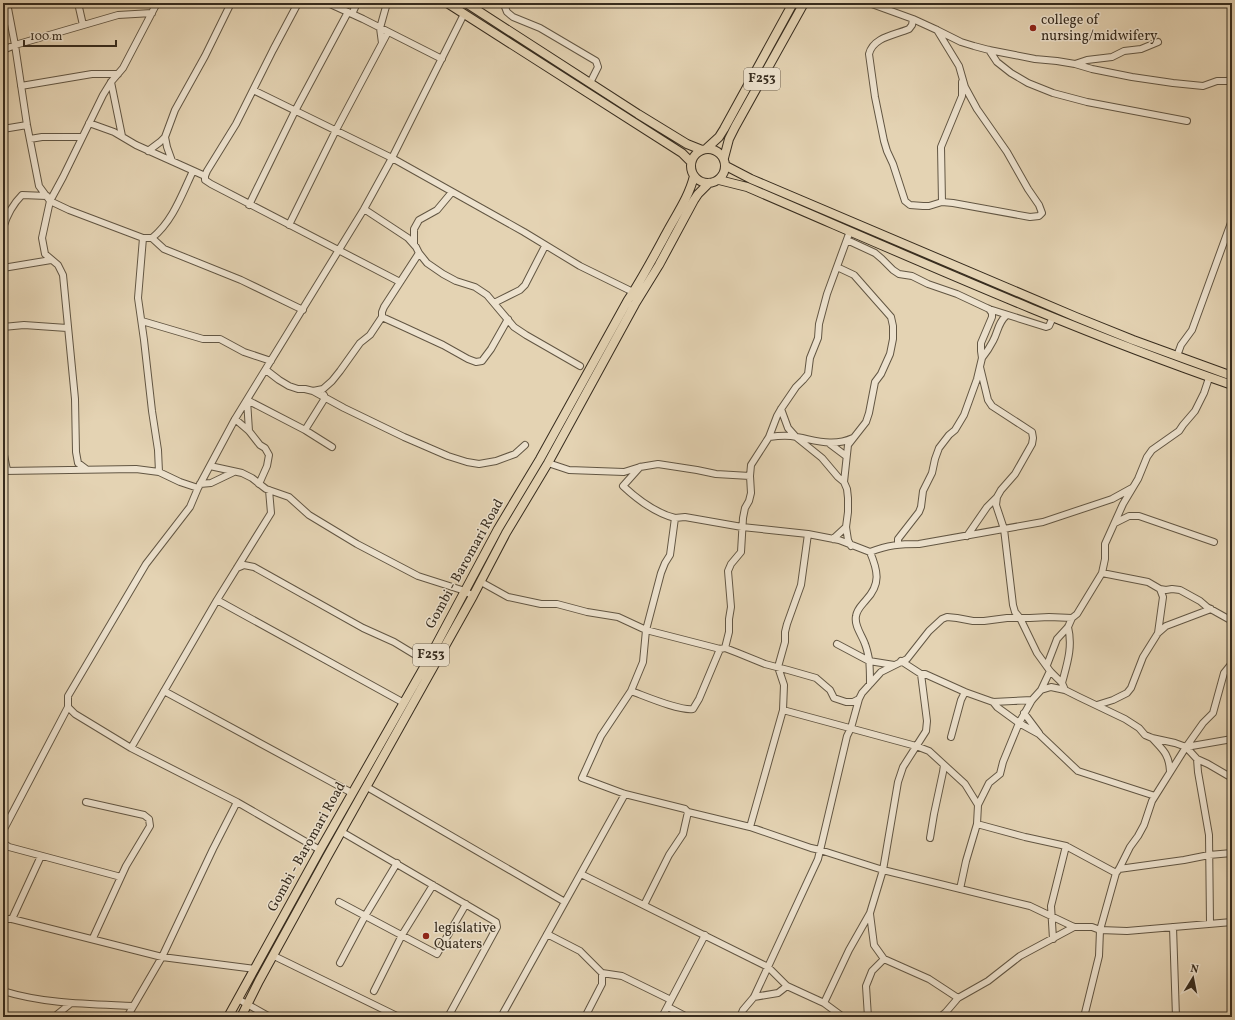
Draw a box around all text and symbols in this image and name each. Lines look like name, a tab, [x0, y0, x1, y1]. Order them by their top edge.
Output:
place label: college of nursing/midwifery	[1041, 11, 1158, 46]
scale bar	[24, 22, 116, 48]
marker: college of nursing/midwifery	[1028, 23, 1038, 33]
text: 100 m	[30, 29, 63, 45]
road number: F253	[744, 68, 780, 90]
street label: Gombi - Baromari Road	[421, 496, 509, 632]
road number: F253	[413, 644, 449, 666]
street label: Gombi - Baromari Road	[263, 779, 351, 915]
place label: legislative Quaters	[434, 919, 497, 954]
marker: legislative Quaters	[421, 931, 431, 941]
north arrow	[1173, 958, 1213, 998]
text: N	[1189, 962, 1200, 978]

